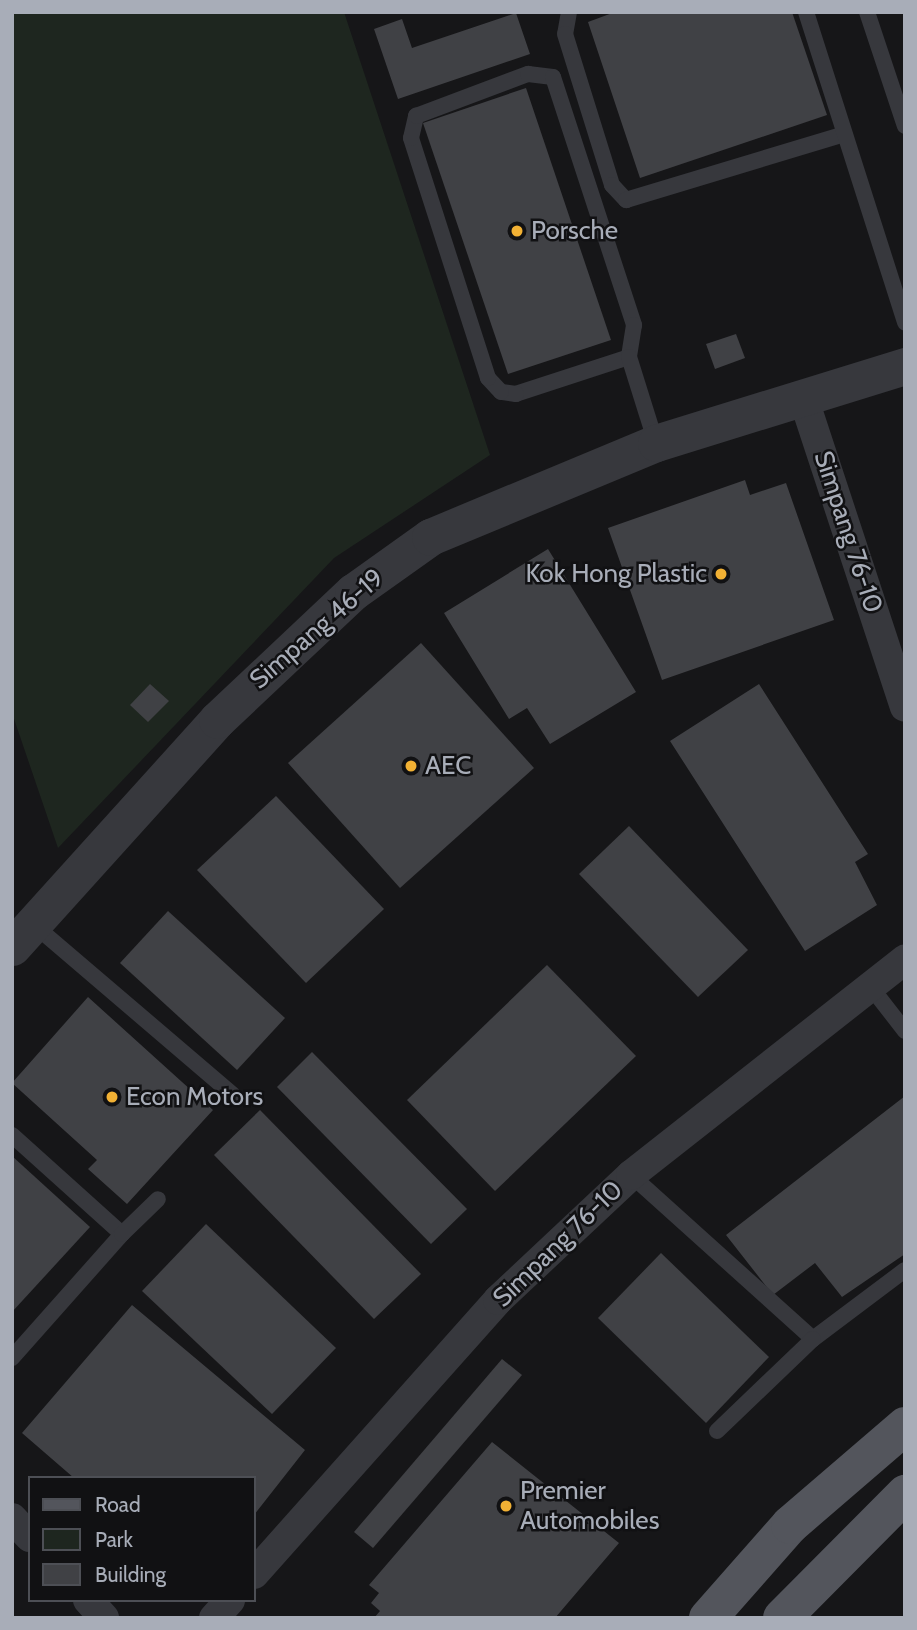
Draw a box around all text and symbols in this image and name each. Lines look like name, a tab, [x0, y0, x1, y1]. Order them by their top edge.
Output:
place label: Porsche	[531, 215, 618, 247]
marker: Porsche	[509, 223, 525, 239]
street label: Simpang 76-10	[807, 447, 889, 617]
place label: Kok Hong Plastic	[526, 558, 707, 590]
street label: Simpang 46-19	[244, 562, 390, 696]
marker: Kok Hong Plastic	[713, 566, 729, 582]
place label: AEC	[425, 750, 471, 782]
marker: AEC	[403, 758, 419, 774]
place label: Econ Motors	[126, 1081, 263, 1113]
marker: Econ Motors	[104, 1089, 120, 1105]
street label: Simpang 76-10	[487, 1174, 629, 1314]
place label: Premier Automobiles	[520, 1475, 659, 1536]
legend	[28, 1476, 256, 1602]
text: Road	[95, 1492, 141, 1517]
marker: Premier Automobiles	[498, 1498, 514, 1514]
text: Park	[95, 1527, 133, 1552]
text: Building	[95, 1562, 166, 1587]

